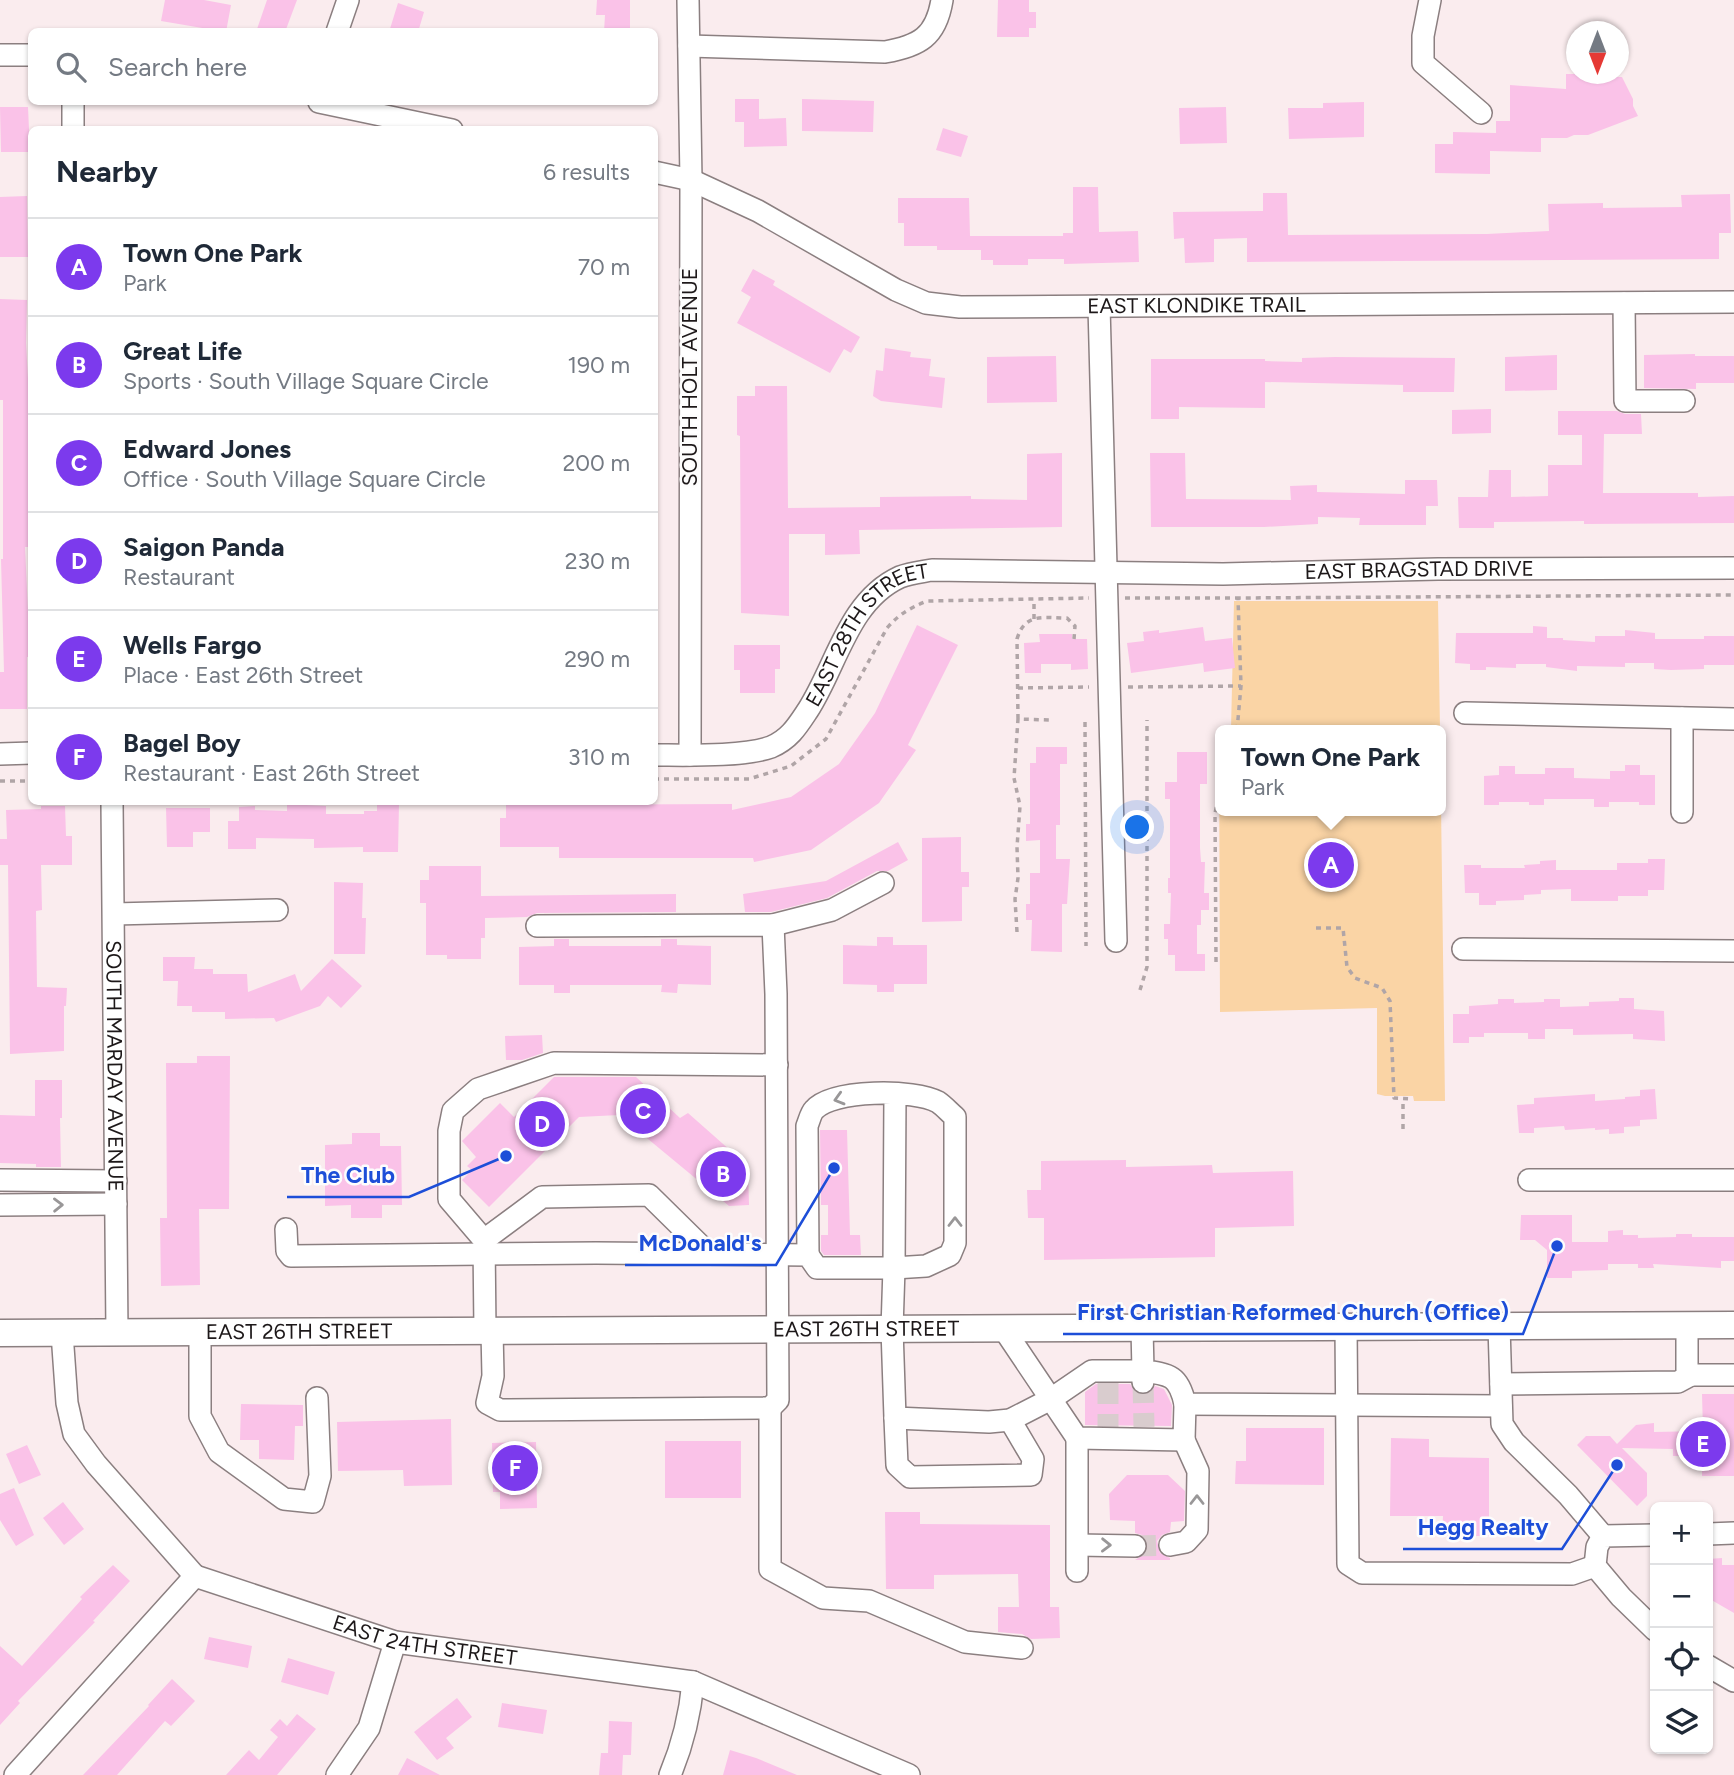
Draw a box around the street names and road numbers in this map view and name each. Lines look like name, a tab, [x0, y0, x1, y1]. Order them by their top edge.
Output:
street label: SOUTH HOLT AVENUE	[677, 268, 702, 486]
street label: EAST KLONDIKE TRAIL	[1087, 292, 1306, 318]
street label: EAST BRAGSTAD DRIVE	[1304, 556, 1534, 584]
street label: EAST 28TH STREET	[800, 558, 931, 711]
street label: SOUTH MARDAY AVENUE	[101, 940, 129, 1192]
street label: EAST 26TH STREET	[773, 1316, 960, 1341]
street label: EAST 26TH STREET	[206, 1318, 393, 1344]
street label: EAST 24TH STREET	[330, 1609, 519, 1670]

